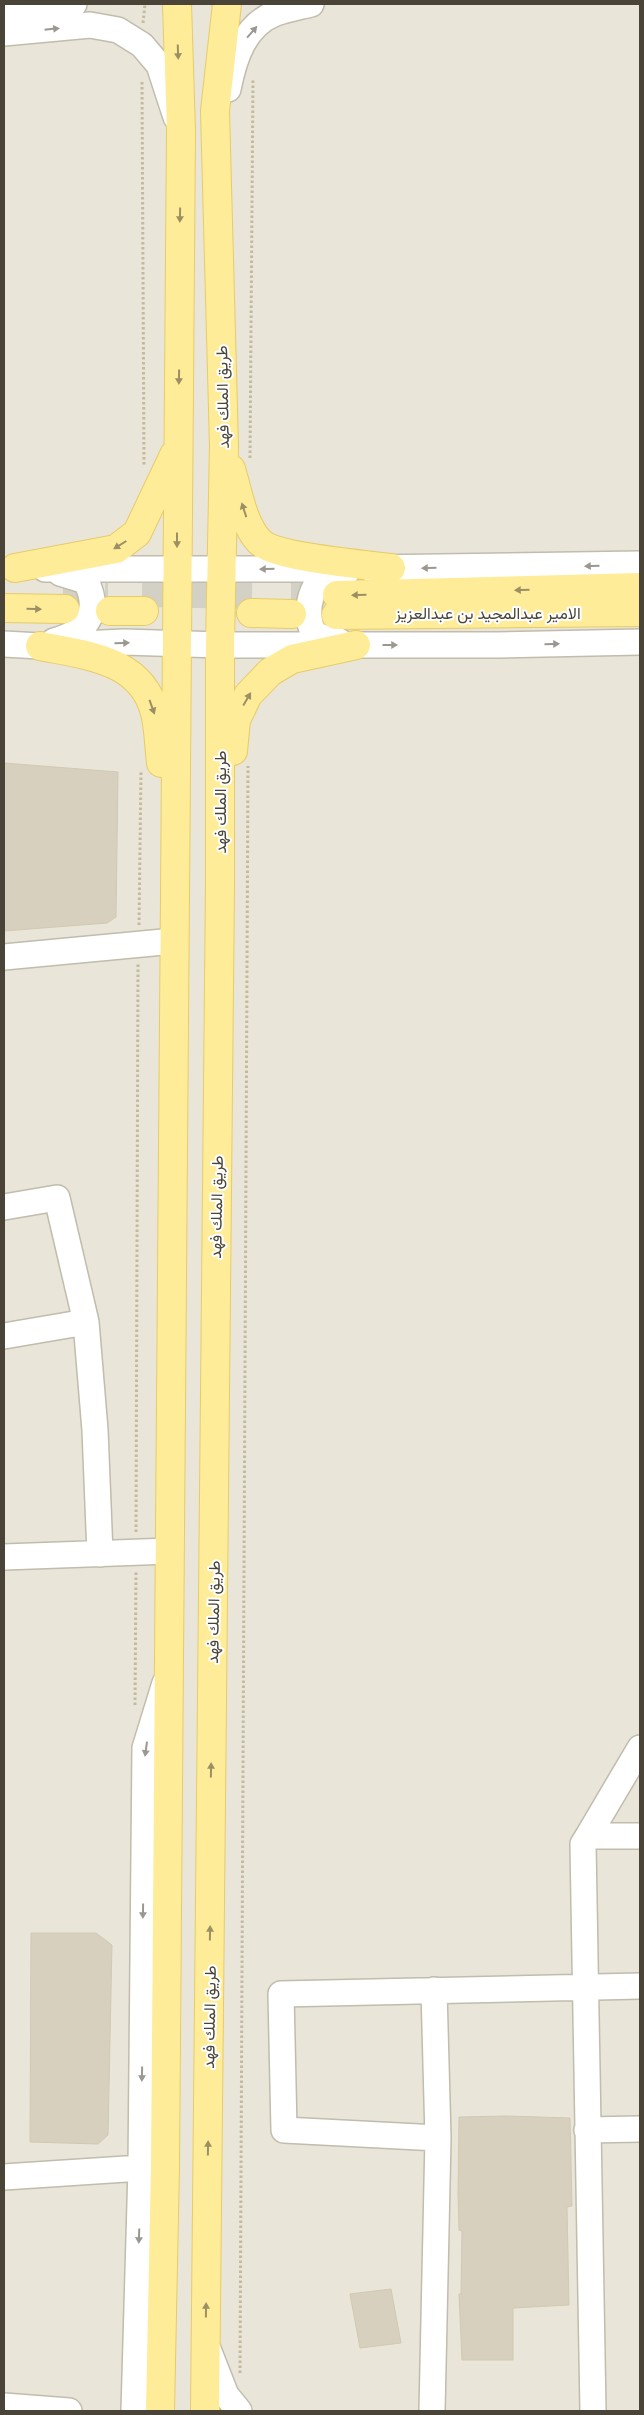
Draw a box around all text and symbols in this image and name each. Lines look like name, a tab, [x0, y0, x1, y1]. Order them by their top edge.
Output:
one-way arrow	[45, 25, 61, 33]
one-way arrow	[246, 26, 258, 38]
one-way arrow	[175, 45, 183, 61]
one-way arrow	[176, 207, 184, 223]
street label: طريق الملك فهد	[211, 345, 235, 449]
one-way arrow	[175, 370, 183, 386]
one-way arrow	[239, 502, 247, 517]
one-way arrow	[173, 532, 181, 548]
one-way arrow	[113, 541, 127, 550]
one-way arrow	[583, 562, 599, 570]
one-way arrow	[421, 564, 437, 572]
one-way arrow	[258, 566, 274, 574]
one-way arrow	[513, 587, 529, 595]
one-way arrow	[351, 591, 367, 599]
street label: الامير عبدالمجيد بن عبدالعزيز	[394, 603, 581, 625]
one-way arrow	[26, 605, 42, 613]
one-way arrow	[115, 638, 131, 646]
one-way arrow	[545, 640, 561, 648]
one-way arrow	[382, 641, 398, 649]
one-way arrow	[242, 692, 251, 705]
one-way arrow	[148, 700, 156, 715]
street label: طريق الملك فهد	[210, 750, 232, 854]
street label: طريق الملك فهد	[205, 1155, 229, 1259]
street label: طريق الملك فهد	[202, 1560, 226, 1664]
one-way arrow	[142, 1741, 150, 1757]
one-way arrow	[207, 1762, 215, 1778]
one-way arrow	[139, 1903, 147, 1919]
one-way arrow	[206, 1924, 214, 1940]
street label: طريق الملك فهد	[198, 1965, 222, 2069]
one-way arrow	[138, 2066, 146, 2082]
one-way arrow	[204, 2139, 212, 2155]
one-way arrow	[135, 2228, 143, 2244]
one-way arrow	[202, 2302, 210, 2318]

